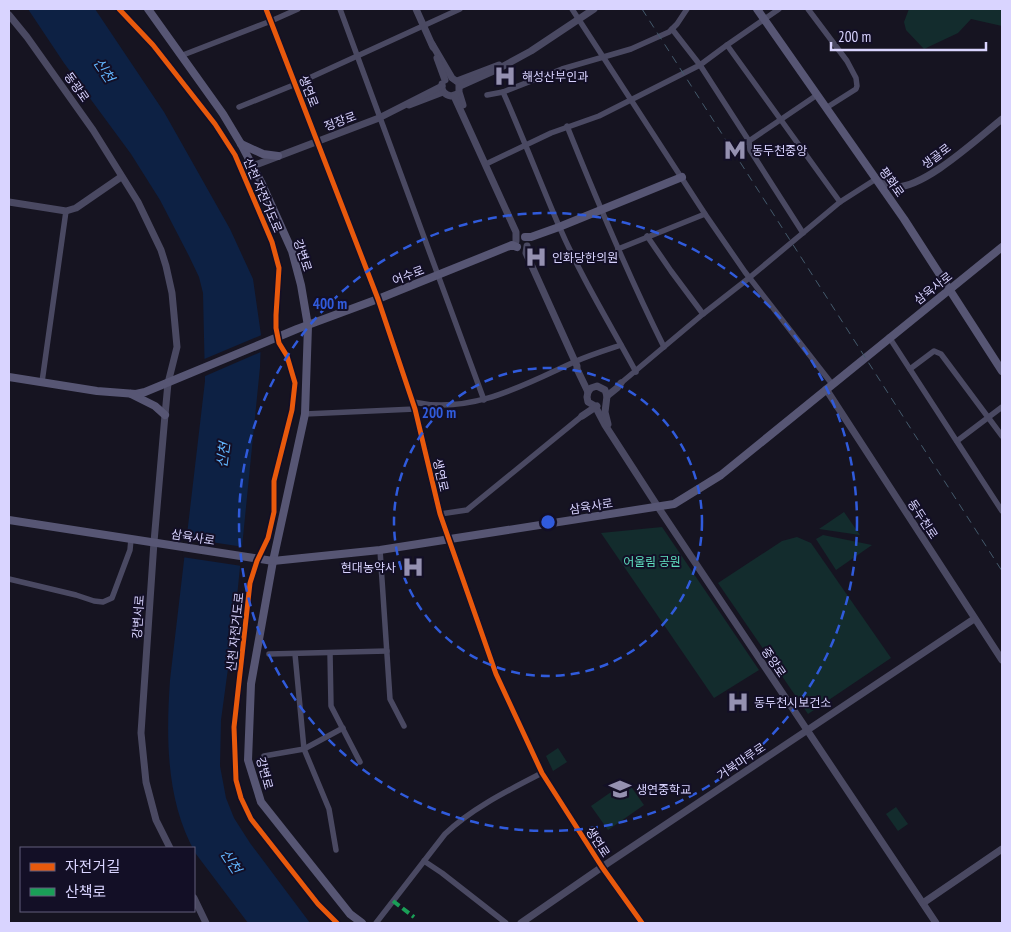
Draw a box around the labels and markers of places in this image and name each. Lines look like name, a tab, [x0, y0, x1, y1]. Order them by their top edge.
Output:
hospital icon: 해성산부인과	[492, 63, 518, 89]
place label: 해성산부인과	[522, 69, 588, 84]
metro station icon: 동두천중앙	[722, 137, 748, 163]
place label: 동두천중앙	[752, 143, 807, 158]
hospital icon: 인화당한의원	[523, 244, 549, 270]
place label: 인화당한의원	[552, 250, 618, 265]
centre of rings	[539, 513, 557, 531]
hospital icon: 현대농약사	[400, 554, 426, 580]
place label: 현대농약사	[341, 560, 396, 575]
hospital icon: 동두천시보건소	[725, 689, 751, 715]
place label: 동두천시보건소	[754, 695, 831, 710]
school or university icon: 생연중학교	[607, 776, 633, 802]
place label: 생연중학교	[636, 782, 691, 797]

